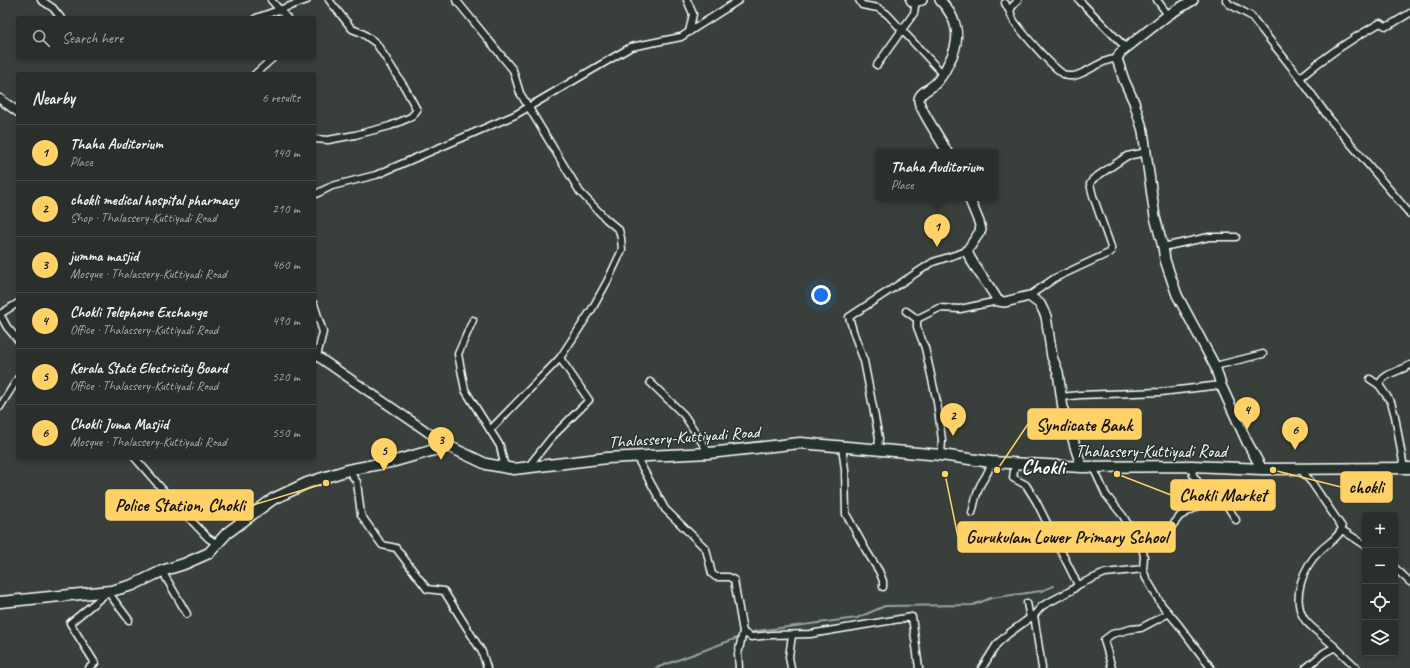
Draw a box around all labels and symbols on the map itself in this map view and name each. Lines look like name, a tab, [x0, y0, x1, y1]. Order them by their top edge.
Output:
pin: 1	[924, 214, 950, 247]
your location	[811, 285, 831, 305]
pin: 4	[1234, 397, 1260, 430]
pin: 2	[940, 403, 966, 436]
callout: Syndicate Bank	[1028, 409, 1141, 439]
text: Syndicate Bank	[1036, 414, 1135, 436]
pin: 6	[1282, 417, 1308, 450]
street label: Thalassery-Kuttiyadi Road	[608, 421, 763, 453]
pin: 3	[428, 427, 454, 460]
pin: 5	[371, 438, 397, 471]
street label: Thalassery-Kuttiyadi Road	[1075, 441, 1230, 462]
district label: Chokli	[1021, 454, 1068, 480]
callout: chokli	[1341, 472, 1392, 502]
text: chokli	[1349, 476, 1386, 498]
callout: Chokli Market	[1171, 480, 1275, 510]
text: Chokli Market	[1179, 484, 1270, 506]
callout: Police Station, Chokli	[106, 490, 253, 520]
text: Police Station, Chokli	[115, 494, 248, 516]
callout: Gurukulam Lower Primary School	[958, 522, 1175, 552]
text: Gurukulam Lower Primary School	[966, 526, 1172, 548]

